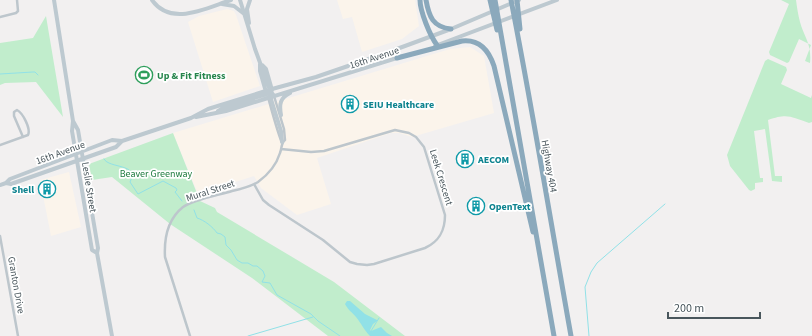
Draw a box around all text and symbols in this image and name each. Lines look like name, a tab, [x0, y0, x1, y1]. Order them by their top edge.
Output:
street label: 16th Avenue	[348, 43, 401, 73]
sports icon: Up & Fit Fitness	[134, 65, 154, 85]
place label: Up & Fit Fitness	[157, 69, 226, 83]
building icon: SEIU Healthcare	[340, 94, 360, 114]
place label: SEIU Healthcare	[363, 98, 434, 112]
street label: 16th Avenue	[34, 138, 87, 168]
street label: Highway 404	[538, 139, 561, 194]
street label: Leek Crescent	[426, 148, 456, 208]
building icon: AECOM	[455, 149, 475, 169]
place label: AECOM	[477, 153, 509, 167]
street label: Leslie Street	[78, 161, 100, 214]
park label: Beaver Greenway	[120, 167, 193, 181]
street label: Mural Street	[184, 176, 237, 205]
building icon: Shell	[37, 179, 57, 199]
place label: Shell	[12, 183, 34, 197]
building icon: OpenText	[466, 196, 486, 216]
place label: OpenText	[489, 200, 531, 214]
street label: Granton Drive	[4, 256, 28, 315]
scale bar	[668, 294, 760, 320]
text: 200 m	[674, 300, 704, 317]

